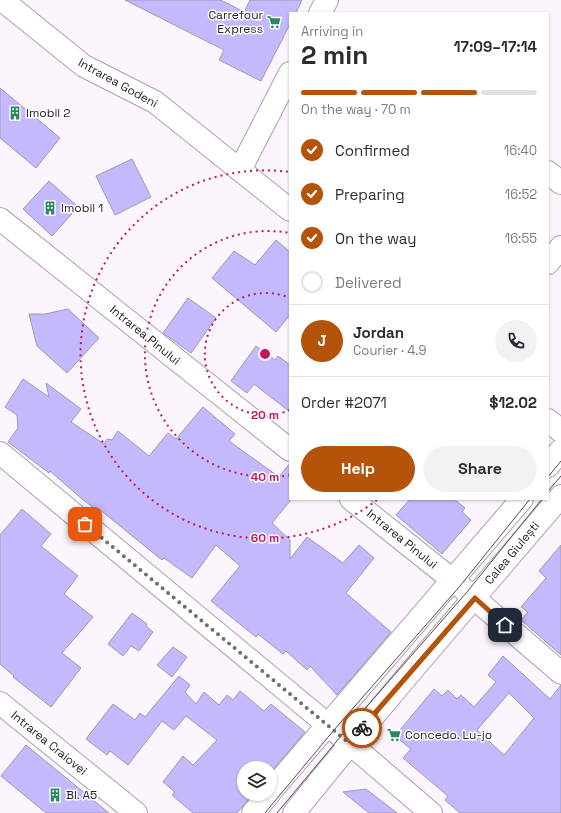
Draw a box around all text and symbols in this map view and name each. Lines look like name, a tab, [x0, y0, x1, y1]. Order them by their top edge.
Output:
place label: Carrefour Express	[208, 7, 263, 37]
supermarket icon: Carrefour Express	[266, 14, 282, 30]
text: Arriving in	[301, 23, 363, 40]
text: 17:09–17:14	[454, 37, 537, 56]
text: 2 min	[301, 38, 368, 72]
street label: Intrarea Godeni	[75, 54, 161, 112]
text: On the way · 70 m	[301, 101, 411, 118]
building icon: Imobil 2	[7, 105, 23, 121]
place label: Imobil 2	[26, 105, 71, 121]
icon: check	[301, 139, 323, 161]
text: Confirmed	[335, 141, 410, 160]
text: 16:40	[504, 142, 537, 159]
icon: check	[301, 183, 323, 205]
text: Preparing	[335, 185, 405, 204]
text: 16:52	[505, 186, 537, 203]
building icon: Imobil 1	[42, 200, 58, 216]
place label: Imobil 1	[61, 200, 103, 216]
icon: check	[301, 227, 323, 249]
text: On the way	[335, 229, 416, 248]
text: 16:55	[505, 230, 537, 247]
text: Delivered	[335, 273, 402, 292]
street label: Intrarea Pinului	[106, 302, 184, 368]
button: phone	[495, 320, 537, 362]
text: Jordan	[353, 323, 404, 342]
text: J	[317, 331, 327, 350]
text: Courier · 4.9	[353, 342, 427, 359]
centre of rings	[258, 347, 272, 361]
text: Order #2071	[301, 393, 387, 412]
text: $12.02	[489, 393, 537, 412]
text: 20 m	[251, 407, 279, 423]
button: Help	[301, 446, 415, 492]
button: Share	[423, 446, 537, 492]
text: 40 m	[251, 469, 279, 485]
street label: Intrarea Pinului	[363, 506, 441, 572]
pin	[68, 507, 102, 541]
icon: bag	[74, 513, 96, 535]
street label: Calea Giulești	[481, 518, 543, 588]
text: 60 m	[251, 530, 279, 546]
pin	[488, 608, 522, 642]
icon: home	[494, 614, 516, 636]
street label: Intrarea Craiovei	[8, 707, 90, 779]
courier	[342, 708, 382, 748]
icon: bike	[351, 717, 373, 739]
supermarket icon: Concedo. Lu-jo	[386, 727, 402, 743]
place label: Concedo. Lu-jo	[405, 727, 492, 743]
map controls	[237, 761, 277, 801]
button: layers	[237, 761, 277, 801]
building icon: Bl. A5	[47, 787, 63, 803]
place label: Bl. A5	[66, 787, 97, 803]

